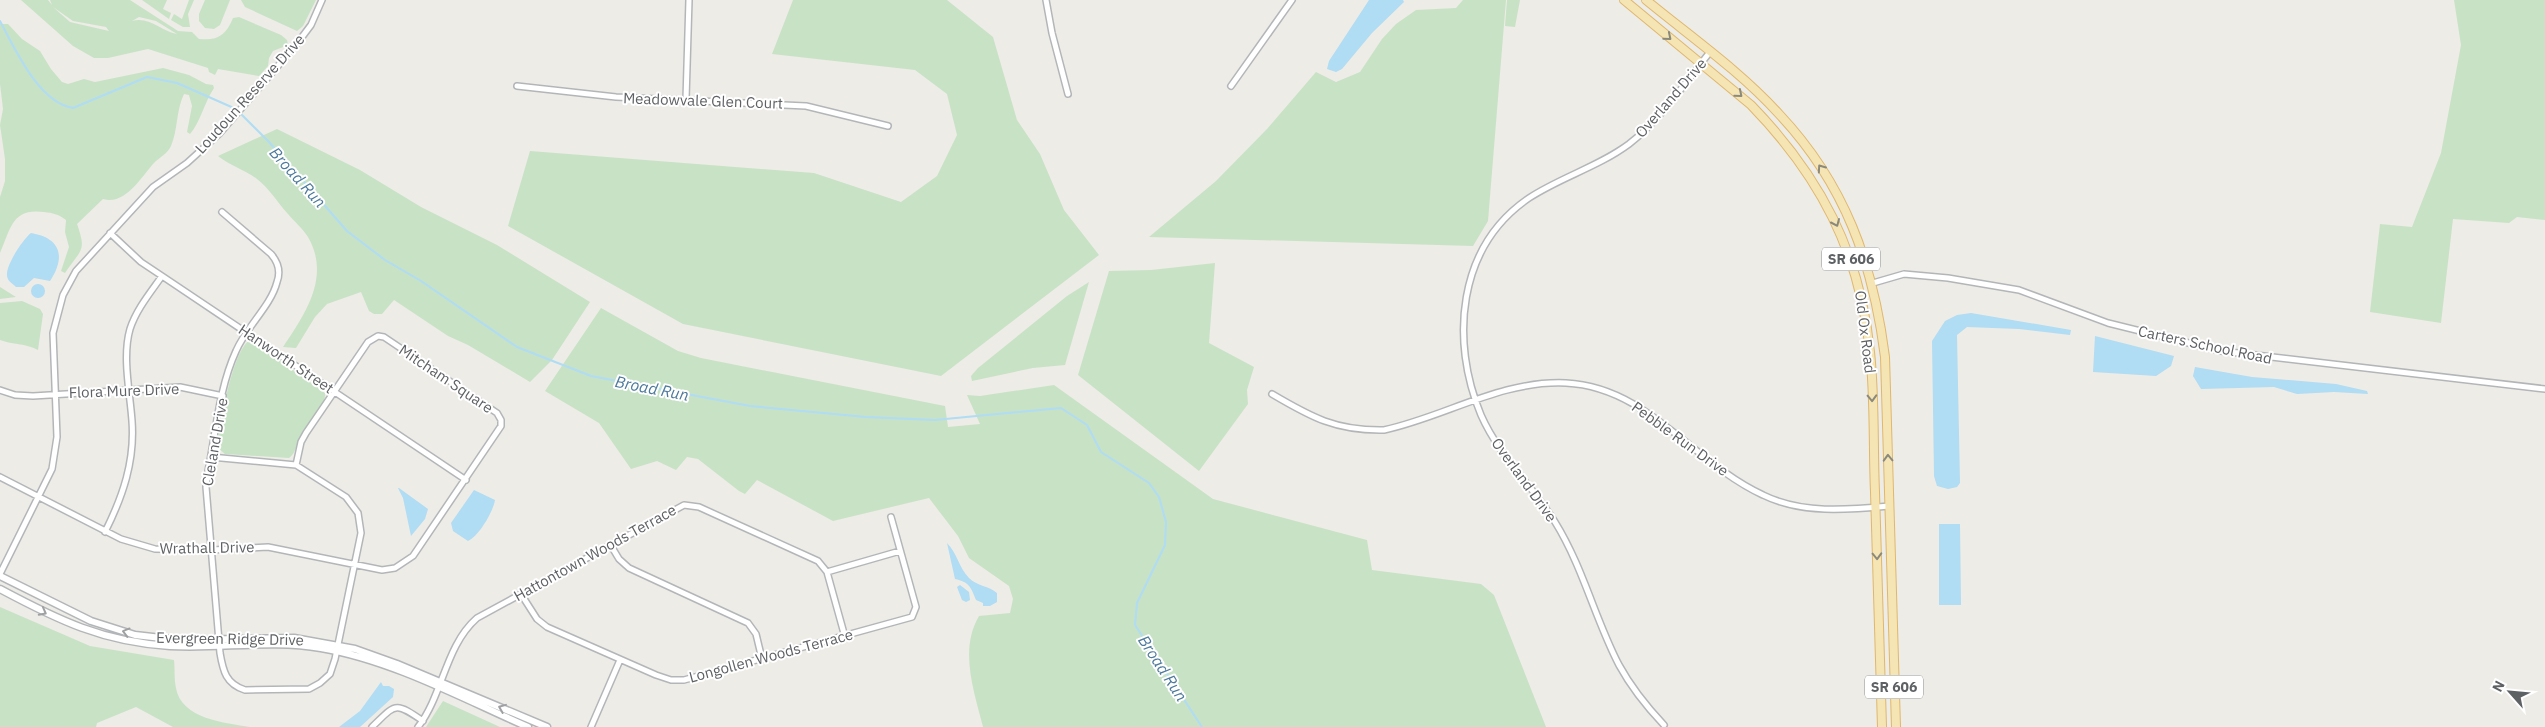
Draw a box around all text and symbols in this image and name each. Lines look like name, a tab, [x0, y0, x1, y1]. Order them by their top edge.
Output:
street label: Loudoun Reserve Drive	[191, 30, 308, 157]
one-way arrow	[1662, 31, 1671, 39]
street label: Overland Drive	[1631, 54, 1710, 141]
street label: Meadowvale Glen Court	[623, 88, 783, 113]
one-way arrow	[1733, 89, 1742, 98]
water label: Broad Run	[266, 143, 330, 211]
one-way arrow	[1818, 164, 1827, 174]
one-way arrow	[1830, 218, 1841, 227]
road number: SR 606	[1822, 248, 1880, 270]
street label: Old Ox Road	[1851, 289, 1880, 374]
street label: Hanworth Street	[235, 320, 338, 397]
street label: Carters School Road	[2136, 321, 2274, 368]
street label: Mitcham Square	[396, 340, 497, 417]
water label: Broad Run	[613, 371, 691, 405]
street label: Flora Mure Drive	[68, 379, 180, 402]
one-way arrow	[1867, 394, 1877, 402]
street label: Cleland Drive	[197, 396, 232, 488]
street label: Pebble Run Drive	[1628, 397, 1733, 480]
street label: Overland Drive	[1488, 434, 1561, 525]
one-way arrow	[1883, 453, 1893, 461]
street label: Hattontown Woods Terrace	[510, 500, 679, 605]
street label: Wrathall Drive	[159, 537, 255, 558]
one-way arrow	[1871, 553, 1882, 561]
one-way arrow	[38, 605, 47, 615]
street label: Longollen Woods Terrace	[687, 624, 855, 687]
one-way arrow	[122, 628, 130, 638]
street label: Evergreen Ridge Drive	[156, 628, 304, 649]
water label: Broad Run	[1134, 631, 1192, 705]
north arrow	[2485, 667, 2535, 717]
road number: SR 606	[1865, 676, 1923, 699]
text: N	[2488, 677, 2509, 695]
one-way arrow	[498, 703, 507, 714]

